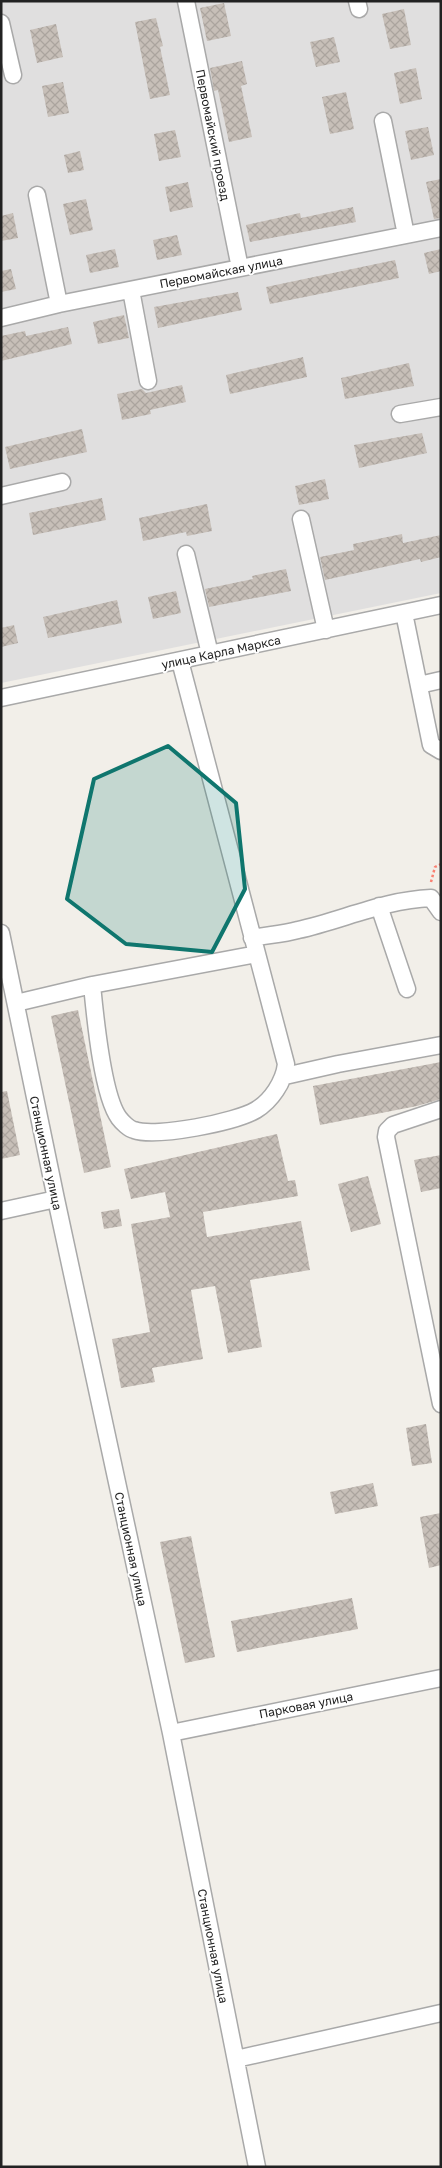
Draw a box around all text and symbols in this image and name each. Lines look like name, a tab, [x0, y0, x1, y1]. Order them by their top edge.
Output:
street label: Первомайский проезд	[193, 68, 233, 202]
street label: Первомайская улица	[158, 253, 284, 291]
street label: улица Карла Маркса	[160, 632, 282, 672]
street label: Станционная улица	[27, 1095, 65, 1211]
street label: Станционная улица	[112, 1491, 150, 1607]
street label: Парковая улица	[258, 1689, 354, 1721]
street label: Станционная улица	[195, 1887, 231, 2005]

